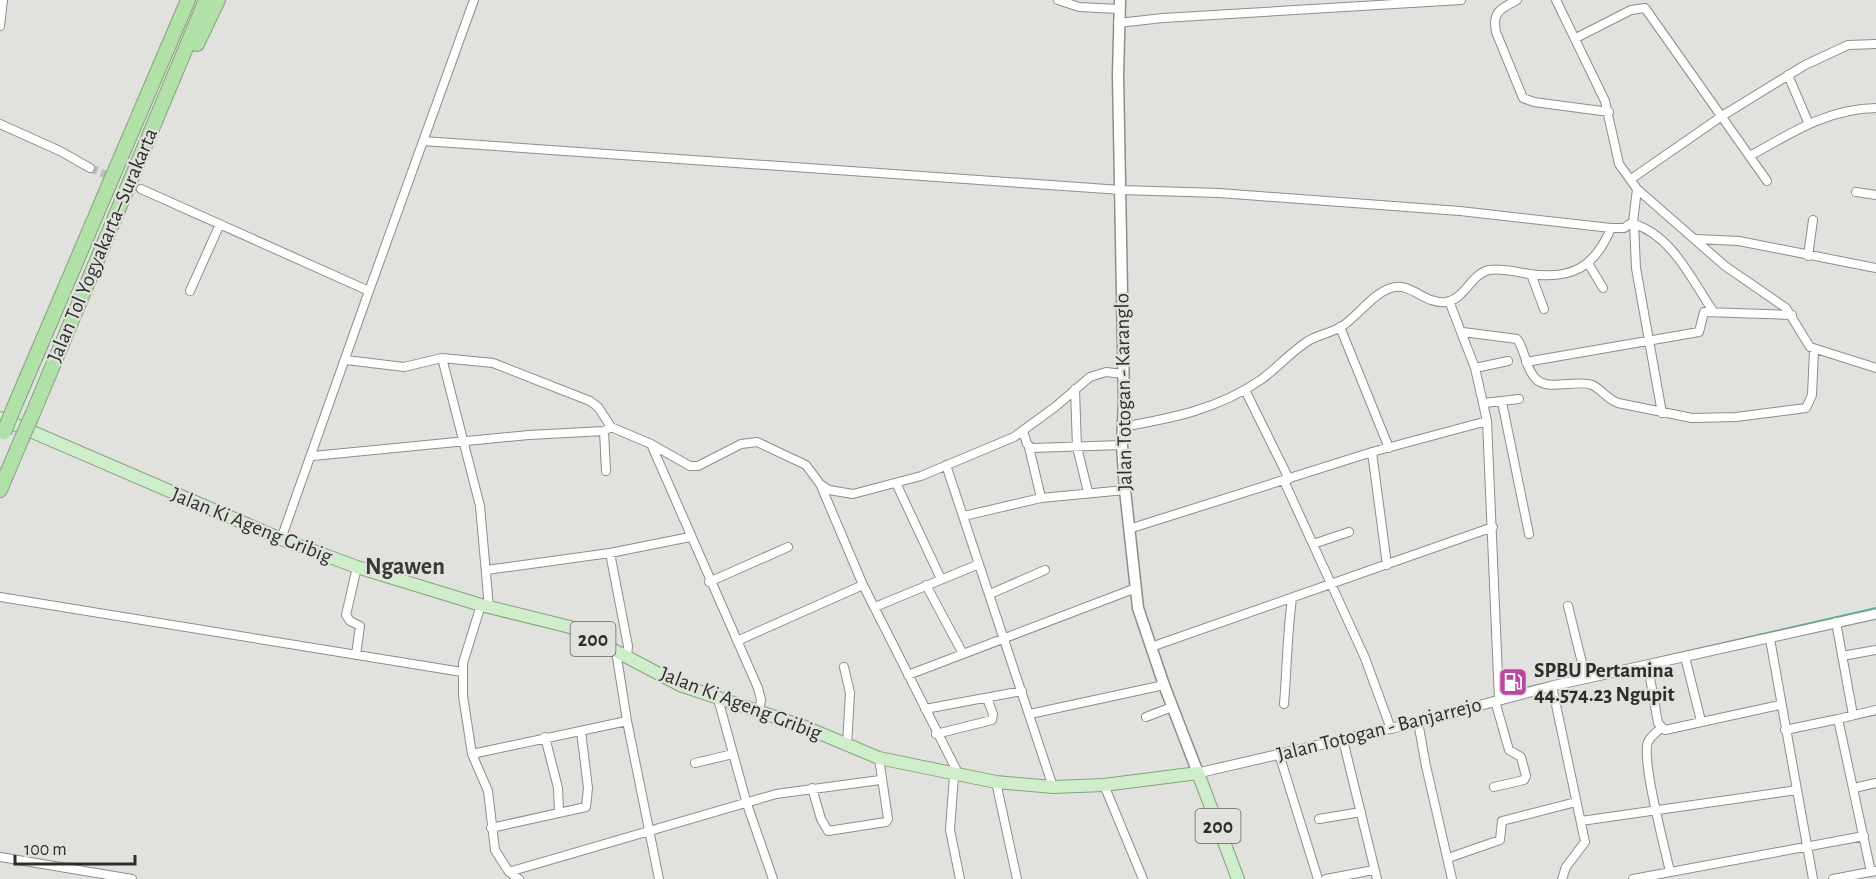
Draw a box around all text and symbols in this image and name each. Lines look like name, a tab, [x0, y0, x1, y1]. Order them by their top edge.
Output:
street label: Jalan Tol Yogyakarta–Surakarta	[44, 125, 161, 365]
street label: Jalan Totogan - Karanglo	[1111, 293, 1136, 491]
street label: Jalan Ki Ageng Gribig	[168, 484, 336, 568]
district label: Ngawen	[365, 555, 445, 579]
road number: 200	[570, 622, 616, 656]
place label: SPBU Pertamina 44.574.23 Ngupit	[1534, 660, 1675, 705]
street label: Jalan Ki Ageng Gribig	[657, 663, 825, 744]
fuel station icon: SPBU Pertamina 44.574.23 Ngupit	[1497, 666, 1529, 698]
street label: Jalan Totogan - Banjarrejo	[1275, 694, 1484, 765]
road number: 200	[1196, 809, 1240, 843]
scale bar	[15, 828, 135, 866]
text: 100 m	[24, 841, 67, 859]

